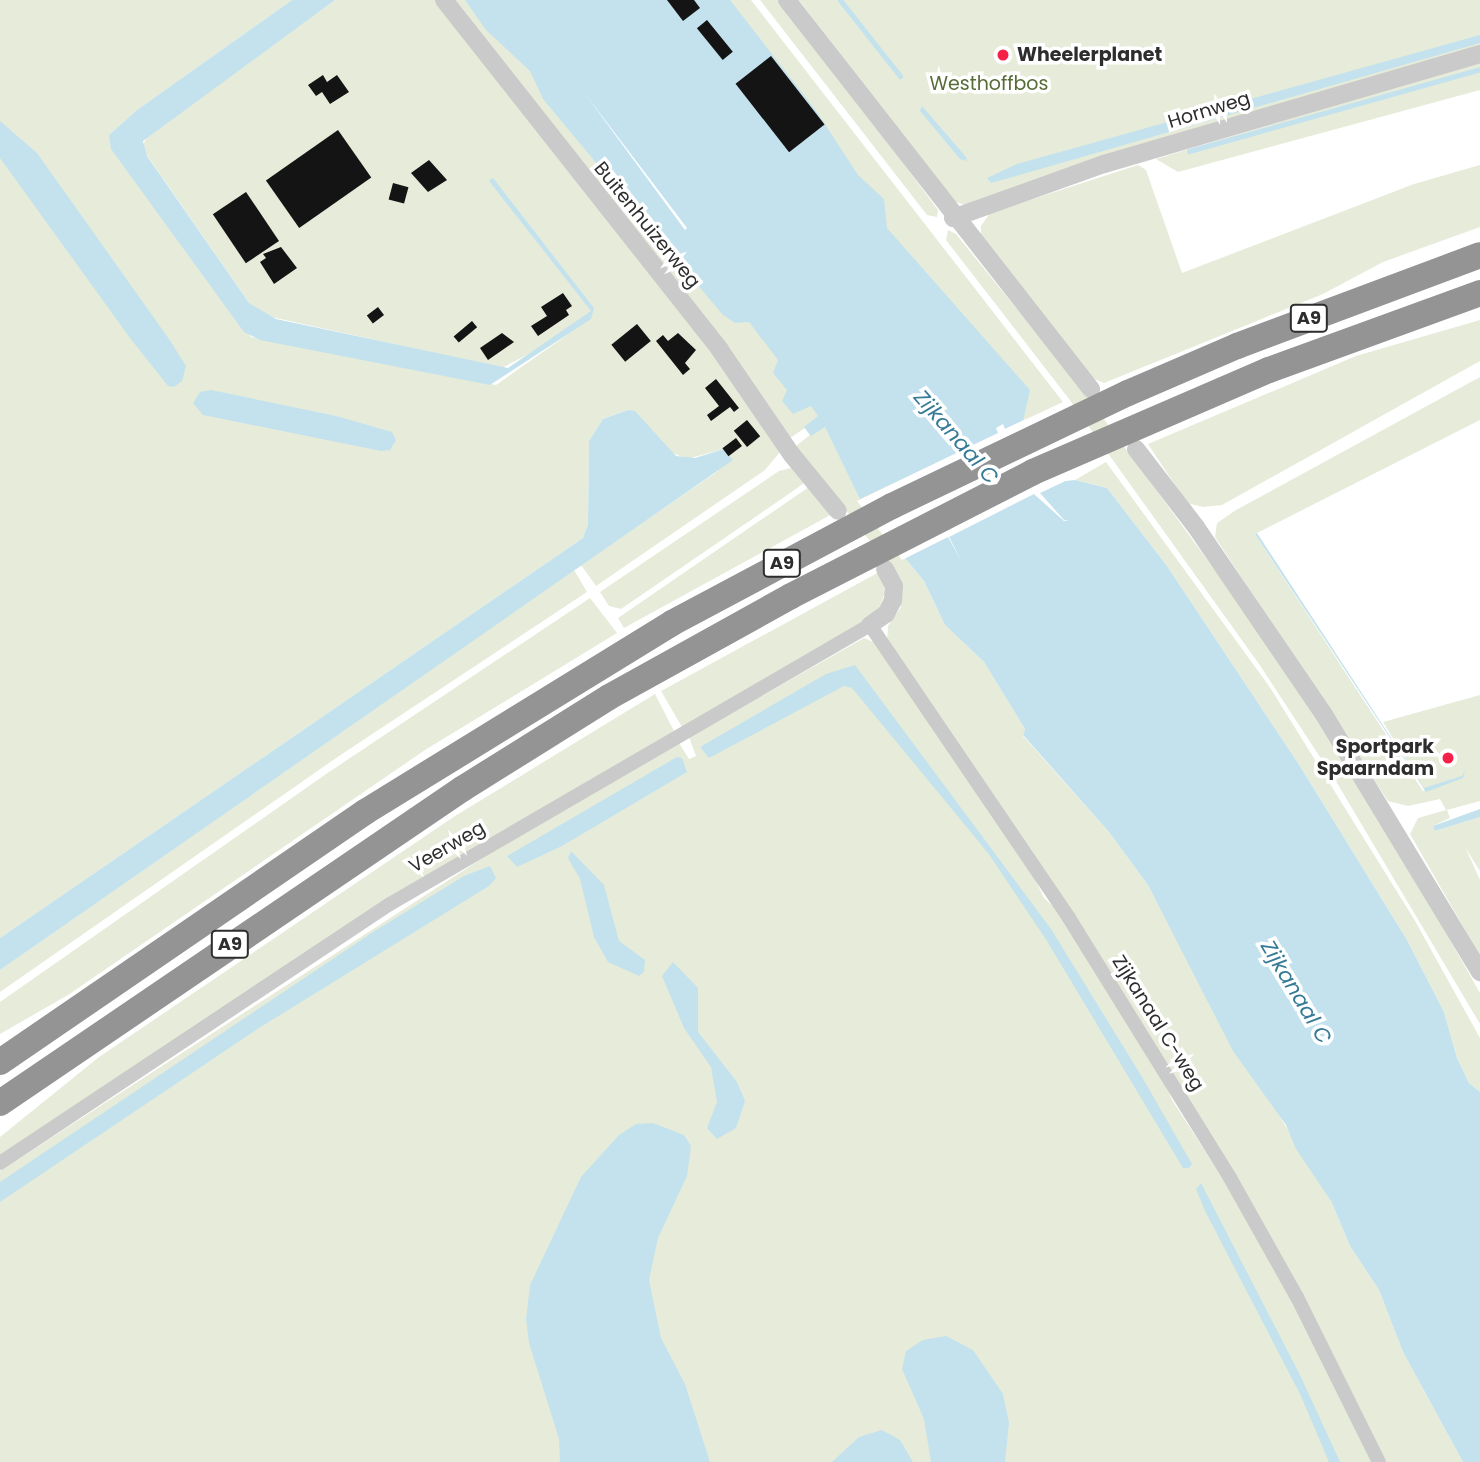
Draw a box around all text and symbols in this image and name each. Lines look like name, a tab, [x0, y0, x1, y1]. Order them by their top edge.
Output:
place label: Wheelerplanet	[1017, 44, 1162, 66]
marker: Wheelerplanet	[995, 47, 1011, 63]
park label: Westhoffbos	[930, 73, 1048, 95]
street label: Hornweg	[1165, 87, 1253, 133]
street label: Buitenhuizerweg	[589, 157, 705, 293]
road number: A9	[1290, 304, 1328, 332]
water label: Zijkanaal C	[908, 385, 1004, 489]
road number: A9	[763, 548, 801, 578]
place label: Sportpark Spaarndam	[1317, 736, 1434, 780]
marker: Sportpark Spaarndam	[1440, 750, 1456, 766]
street label: Veerweg	[405, 816, 489, 878]
road number: A9	[211, 930, 249, 959]
water label: Zijkanaal C	[1255, 936, 1337, 1048]
street label: Zijkanaal C-weg	[1107, 951, 1209, 1095]

